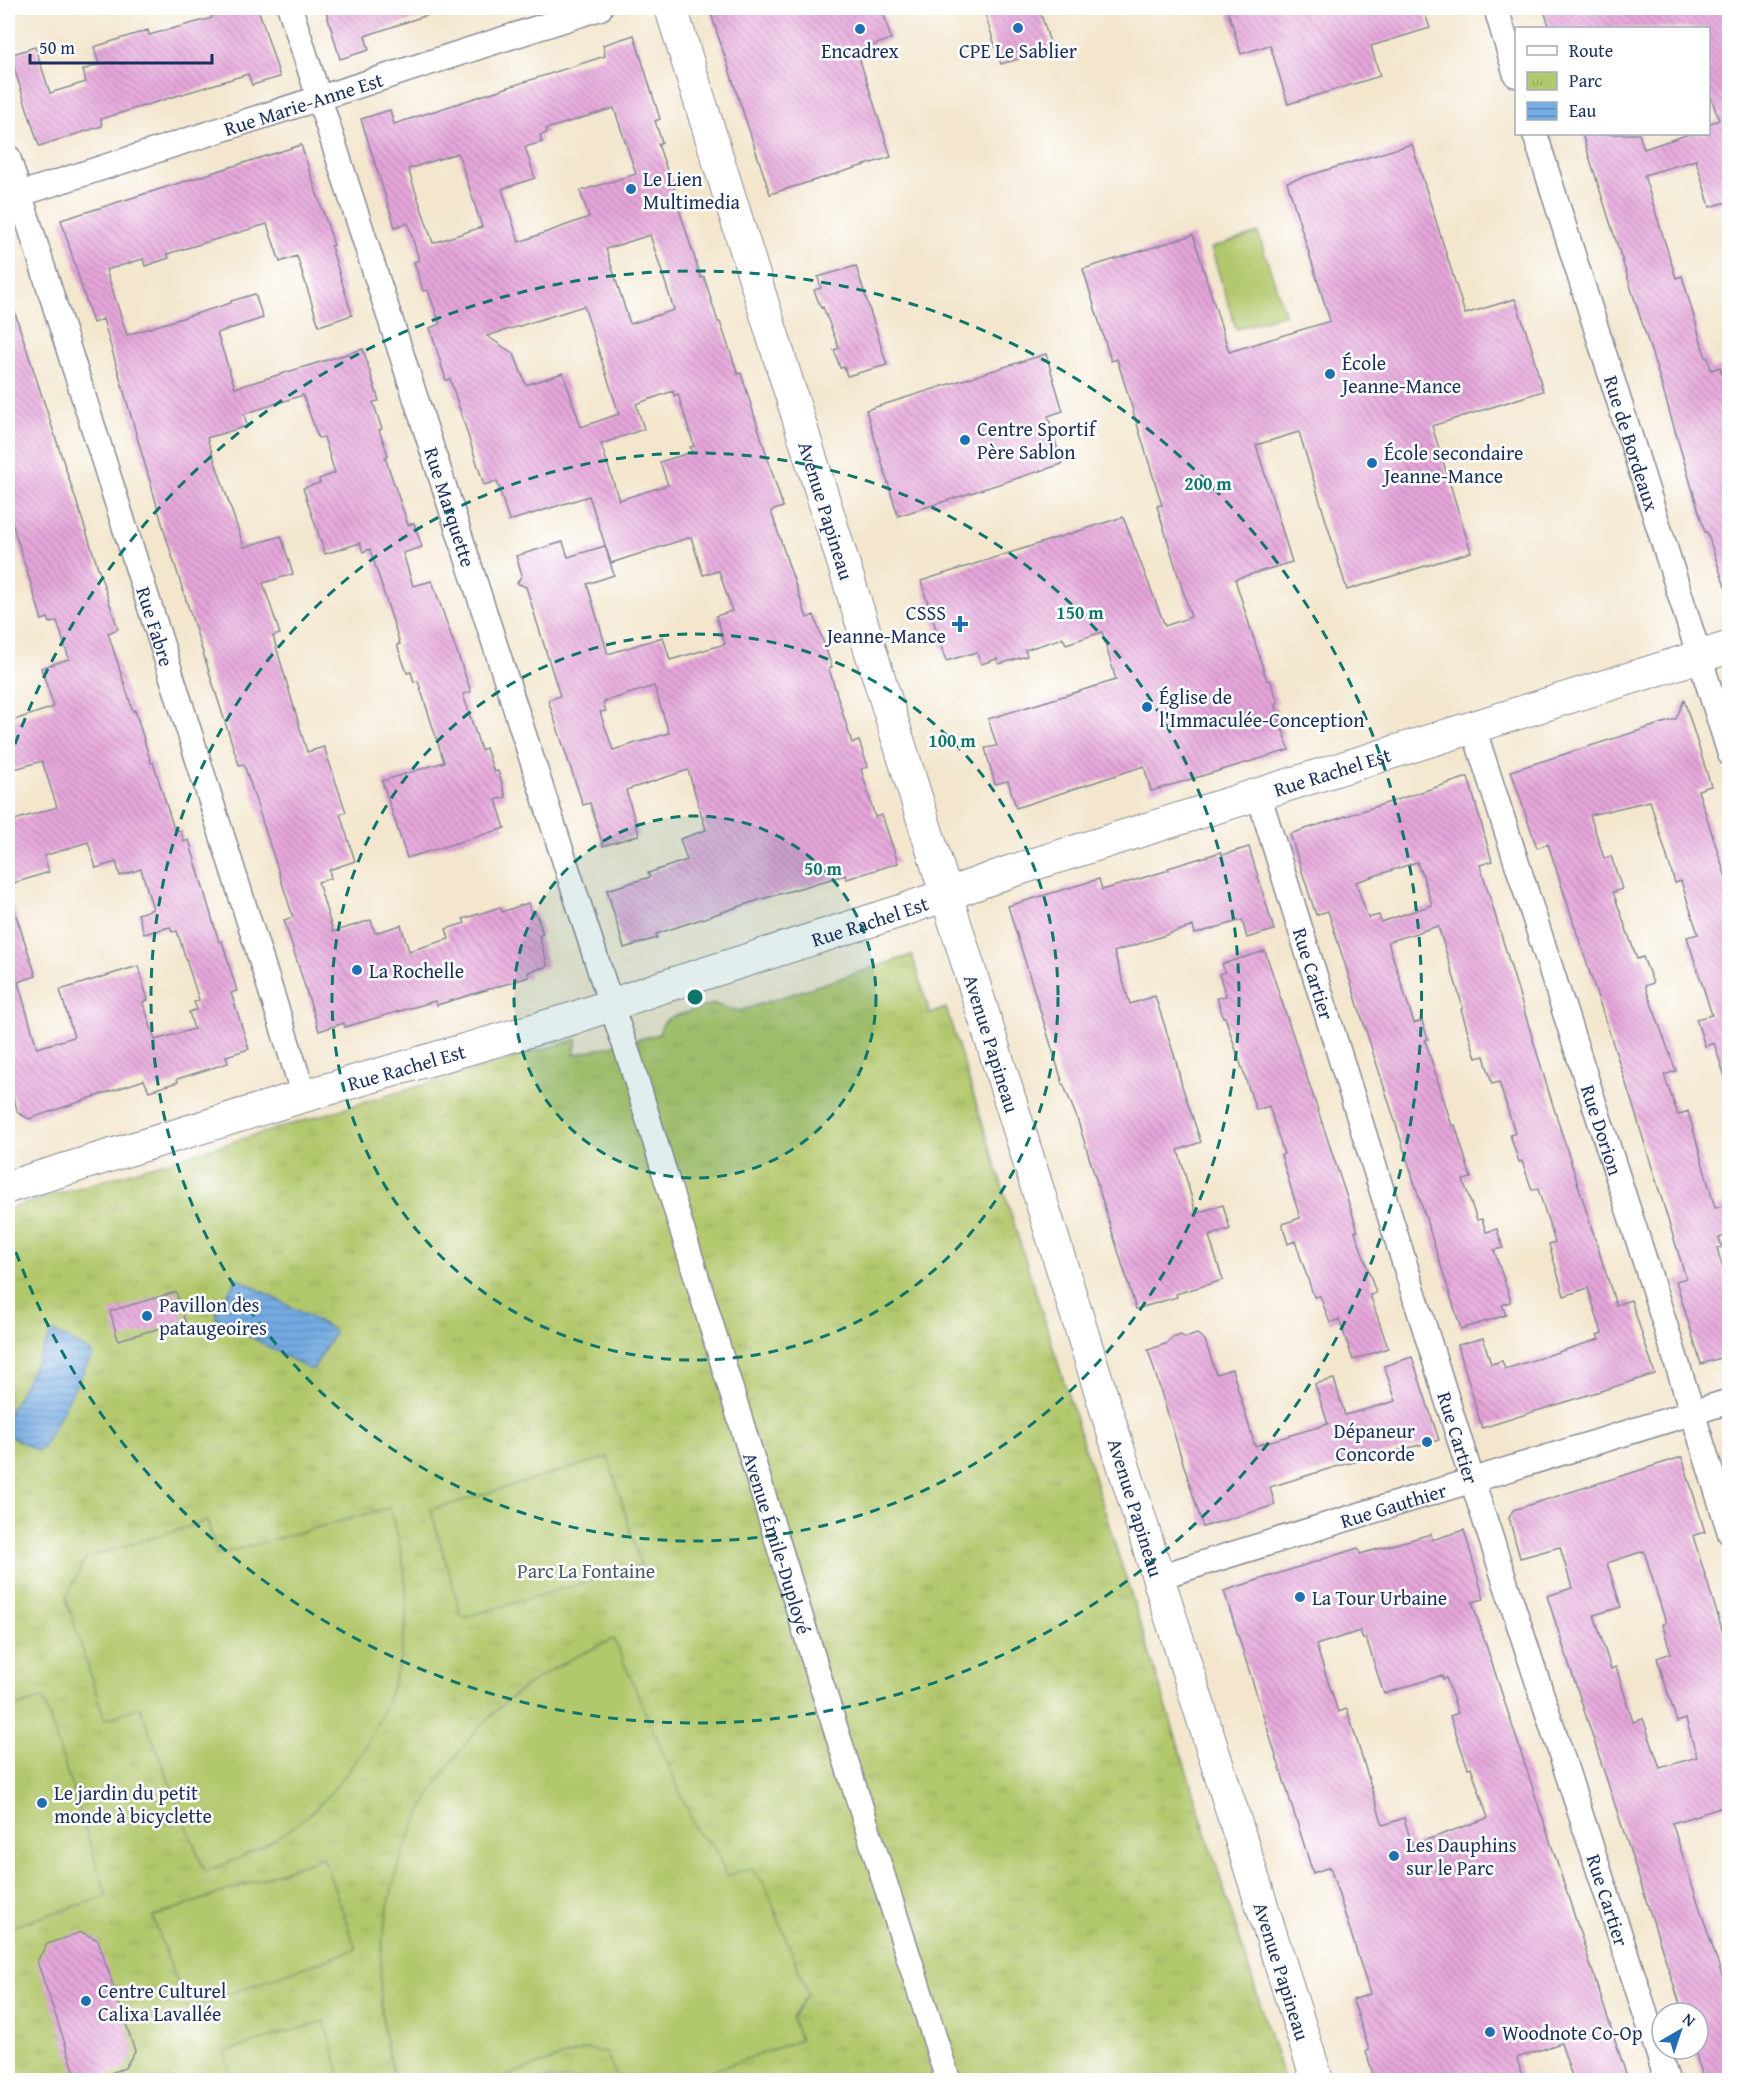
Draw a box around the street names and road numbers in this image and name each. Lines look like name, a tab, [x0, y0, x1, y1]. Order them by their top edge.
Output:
street label: Rue Marie-Anne Est	[220, 64, 386, 142]
street label: Rue de Bordeaux	[1597, 372, 1667, 515]
street label: Avenue Papineau	[792, 438, 862, 583]
street label: Rue Marquette	[418, 443, 483, 570]
street label: Rue Fabre	[130, 583, 182, 670]
street label: Rue Rachel Est	[1270, 739, 1394, 803]
street label: Rue Rachel Est	[807, 888, 932, 953]
street label: Rue Cartier	[1286, 924, 1342, 1023]
street label: Avenue Papineau	[957, 970, 1027, 1116]
street label: Rue Rachel Est	[344, 1036, 469, 1097]
street label: Rue Dorion	[1574, 1081, 1631, 1179]
street label: Rue Cartier	[1431, 1388, 1487, 1487]
street label: Avenue Papineau	[1101, 1435, 1172, 1580]
street label: Avenue Émile-Duployé	[737, 1449, 820, 1638]
street label: Rue Gauthier	[1336, 1475, 1450, 1535]
street label: Rue Cartier	[1580, 1850, 1637, 1950]
street label: Avenue Papineau	[1247, 1898, 1318, 2044]

